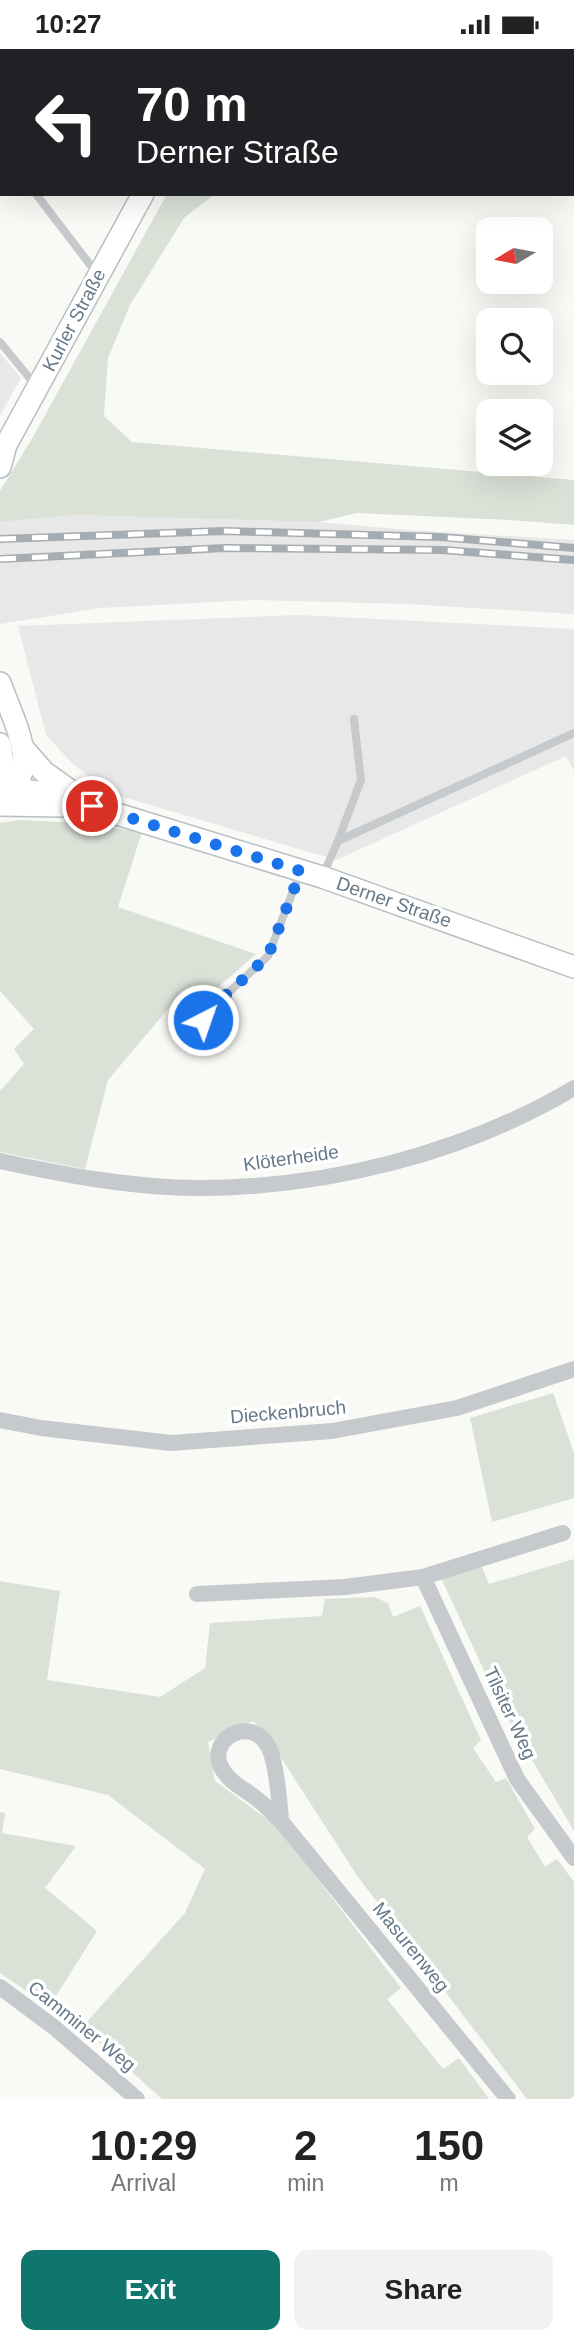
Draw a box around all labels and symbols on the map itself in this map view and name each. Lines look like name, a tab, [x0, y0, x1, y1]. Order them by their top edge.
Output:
north arrow	[476, 217, 553, 294]
street label: Kurler Straße	[38, 265, 110, 375]
pin	[62, 776, 122, 836]
street label: Derner Straße	[334, 872, 454, 932]
position arrow	[166, 983, 240, 1057]
street label: Klöterheide	[242, 1141, 340, 1175]
street label: Dieckenbruch	[229, 1396, 347, 1428]
street label: Tilsiter Weg	[480, 1664, 540, 1762]
street label: Masurenweg	[369, 1898, 453, 1996]
street label: Camminer Weg	[24, 1976, 140, 2076]

